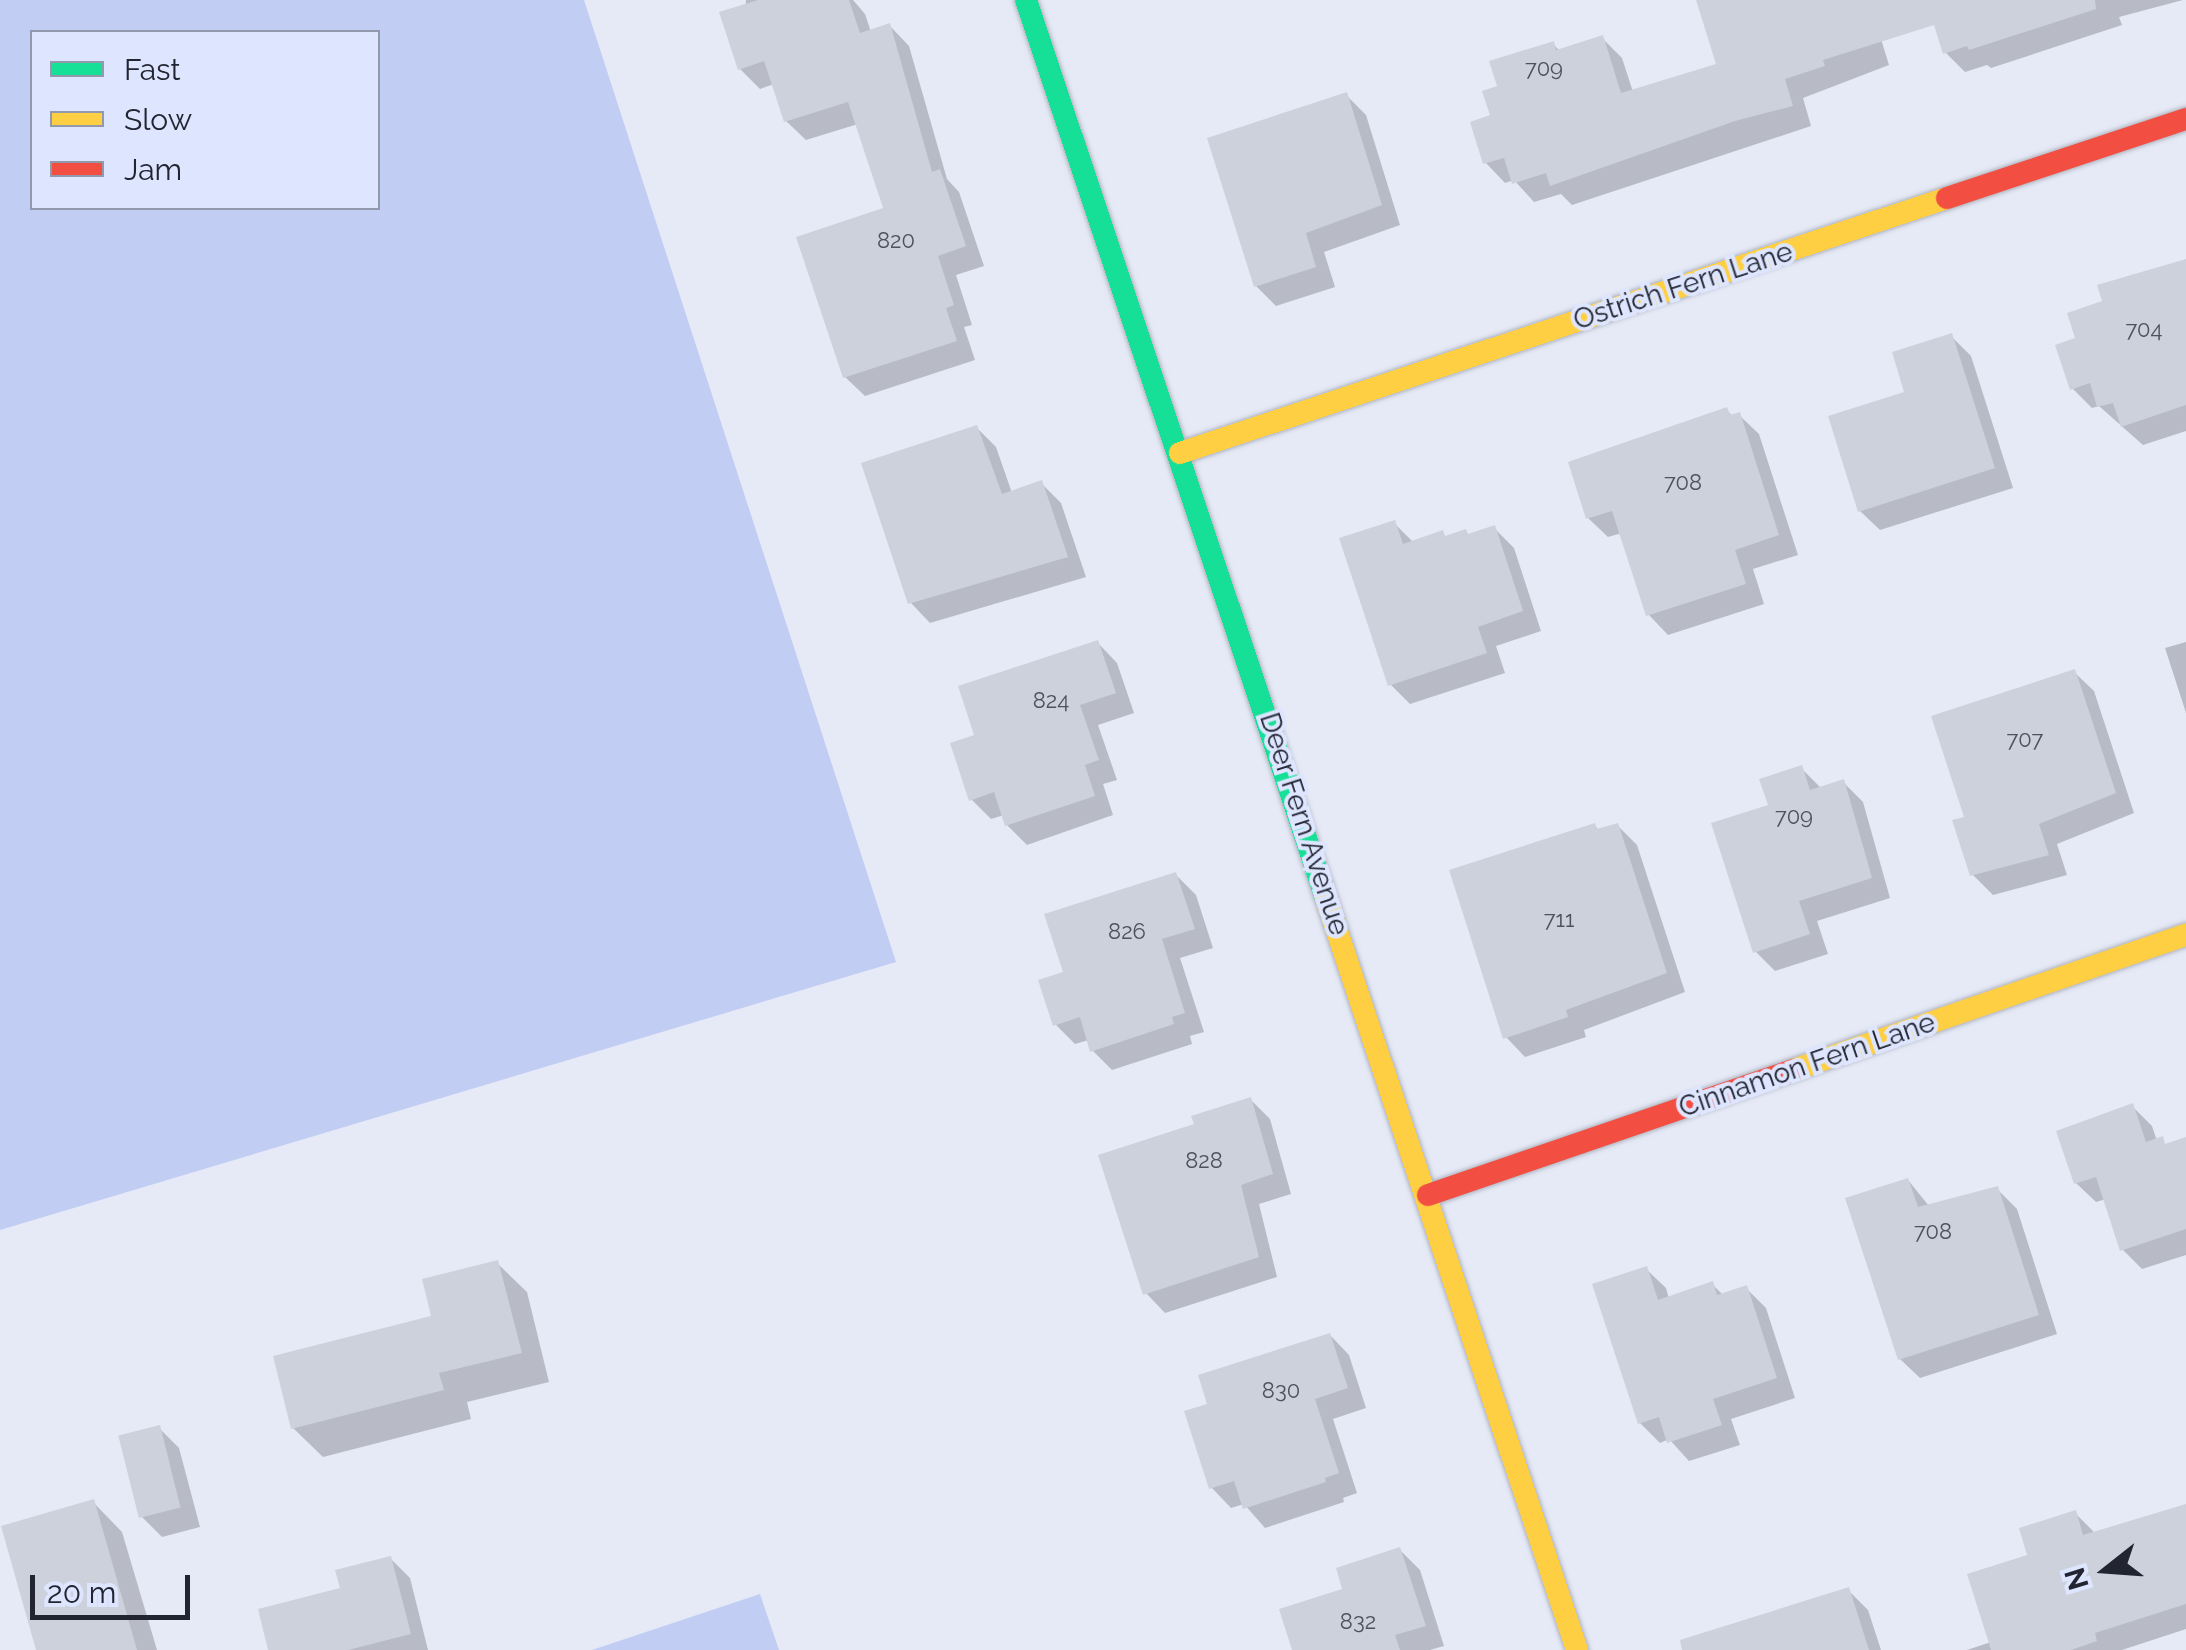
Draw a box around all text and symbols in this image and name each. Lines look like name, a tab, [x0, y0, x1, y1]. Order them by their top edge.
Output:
legend	[30, 30, 380, 210]
text: Fast	[124, 52, 181, 87]
house number: 709	[1525, 56, 1563, 82]
text: Slow	[124, 102, 192, 137]
text: Jam	[124, 152, 182, 187]
house number: 820	[877, 228, 915, 254]
street label: Ostrich Fern Lane	[1569, 235, 1797, 337]
house number: 704	[2125, 317, 2163, 343]
house number: 708	[1664, 470, 1702, 496]
house number: 824	[1033, 688, 1069, 714]
street label: Deer Fern Avenue	[1252, 708, 1356, 940]
house number: 707	[2007, 727, 2043, 753]
house number: 709	[1775, 804, 1813, 830]
house number: 711	[1544, 907, 1574, 933]
house number: 826	[1108, 919, 1146, 945]
street label: Cinnamon Fern Lane	[1674, 1005, 1940, 1125]
house number: 828	[1185, 1148, 1223, 1174]
house number: 708	[1914, 1219, 1952, 1245]
house number: 830	[1262, 1378, 1300, 1404]
north arrow	[2056, 1520, 2156, 1620]
scale bar	[35, 1555, 195, 1617]
text: N	[2058, 1564, 2096, 1594]
text: 20 m	[47, 1575, 116, 1610]
house number: 832	[1340, 1609, 1376, 1635]

